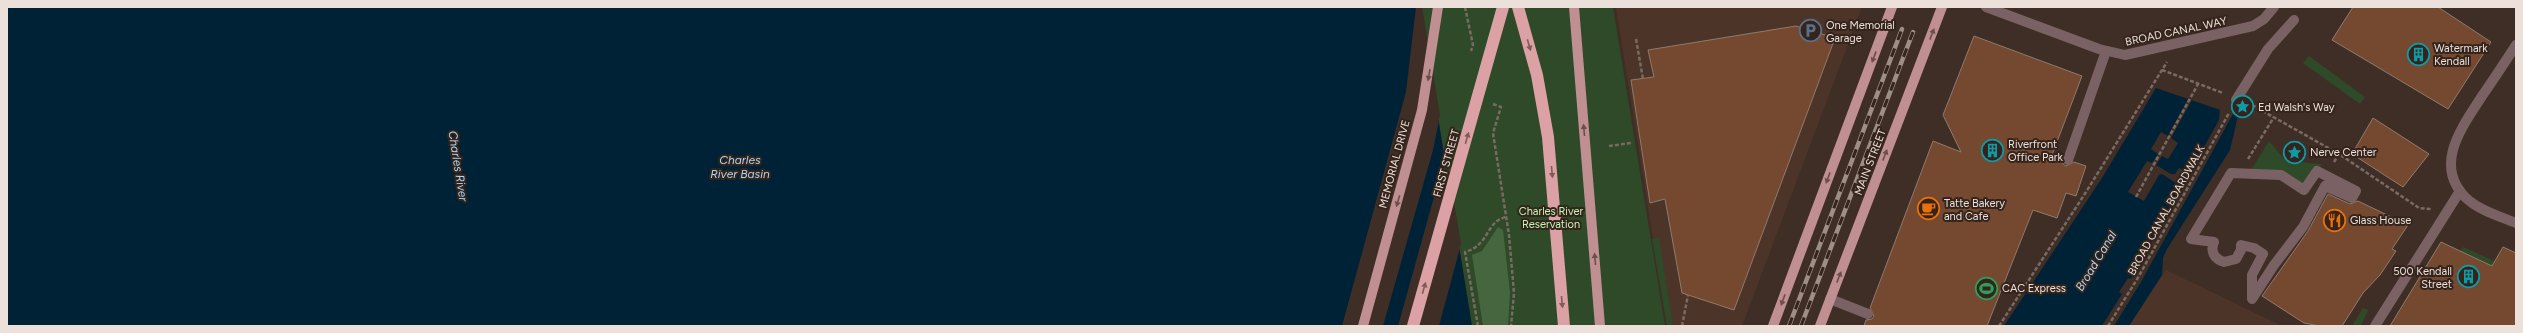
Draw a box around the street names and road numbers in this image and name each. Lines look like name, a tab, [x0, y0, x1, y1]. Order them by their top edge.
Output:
street label: BROAD CANAL WAY	[2124, 14, 2229, 49]
street label: MEMORIAL DRIVE	[1376, 119, 1413, 210]
street label: MAIN STREET	[1852, 127, 1889, 197]
street label: FIRST STREET	[1431, 128, 1462, 199]
street label: BROAD CANAL BOARDWALK	[2125, 143, 2208, 278]

